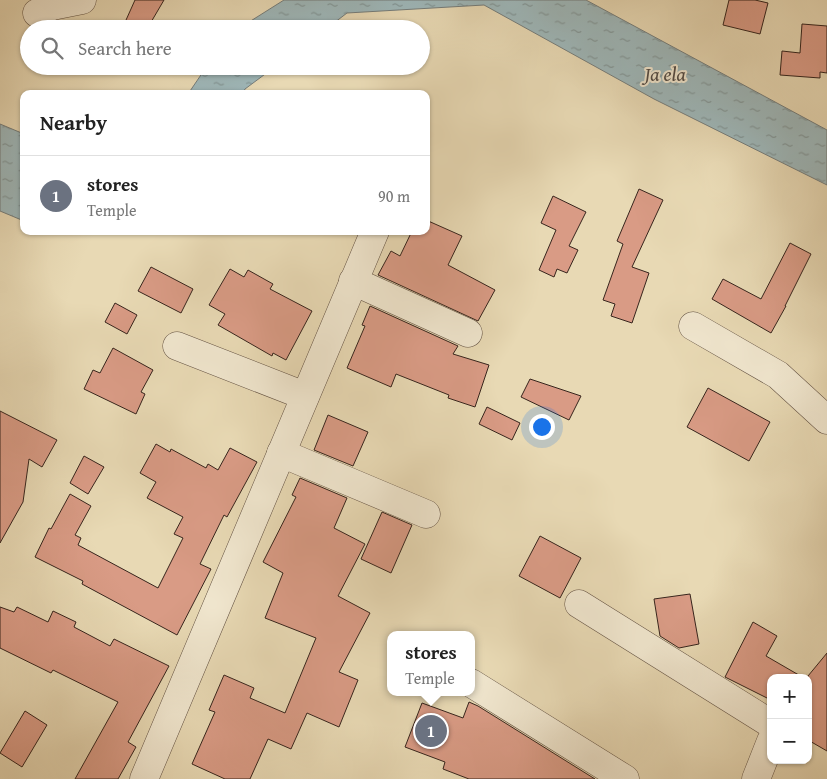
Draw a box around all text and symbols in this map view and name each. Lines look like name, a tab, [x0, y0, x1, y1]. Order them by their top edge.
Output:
search box	[20, 20, 430, 75]
icon: search	[38, 34, 66, 62]
text: Search here	[78, 34, 172, 62]
water label: Ja ela	[641, 59, 686, 88]
text: Nearby	[40, 107, 107, 138]
text: stores	[87, 170, 138, 198]
text: 1	[52, 184, 60, 208]
text: 90 m	[378, 184, 410, 208]
text: Temple	[87, 198, 137, 222]
your location	[529, 414, 555, 440]
popup	[387, 631, 475, 696]
text: stores	[405, 638, 457, 666]
text: Temple	[405, 666, 455, 690]
map controls	[767, 674, 812, 764]
button: +	[767, 674, 812, 719]
pin: 1	[415, 712, 447, 750]
button: −	[767, 719, 812, 764]

